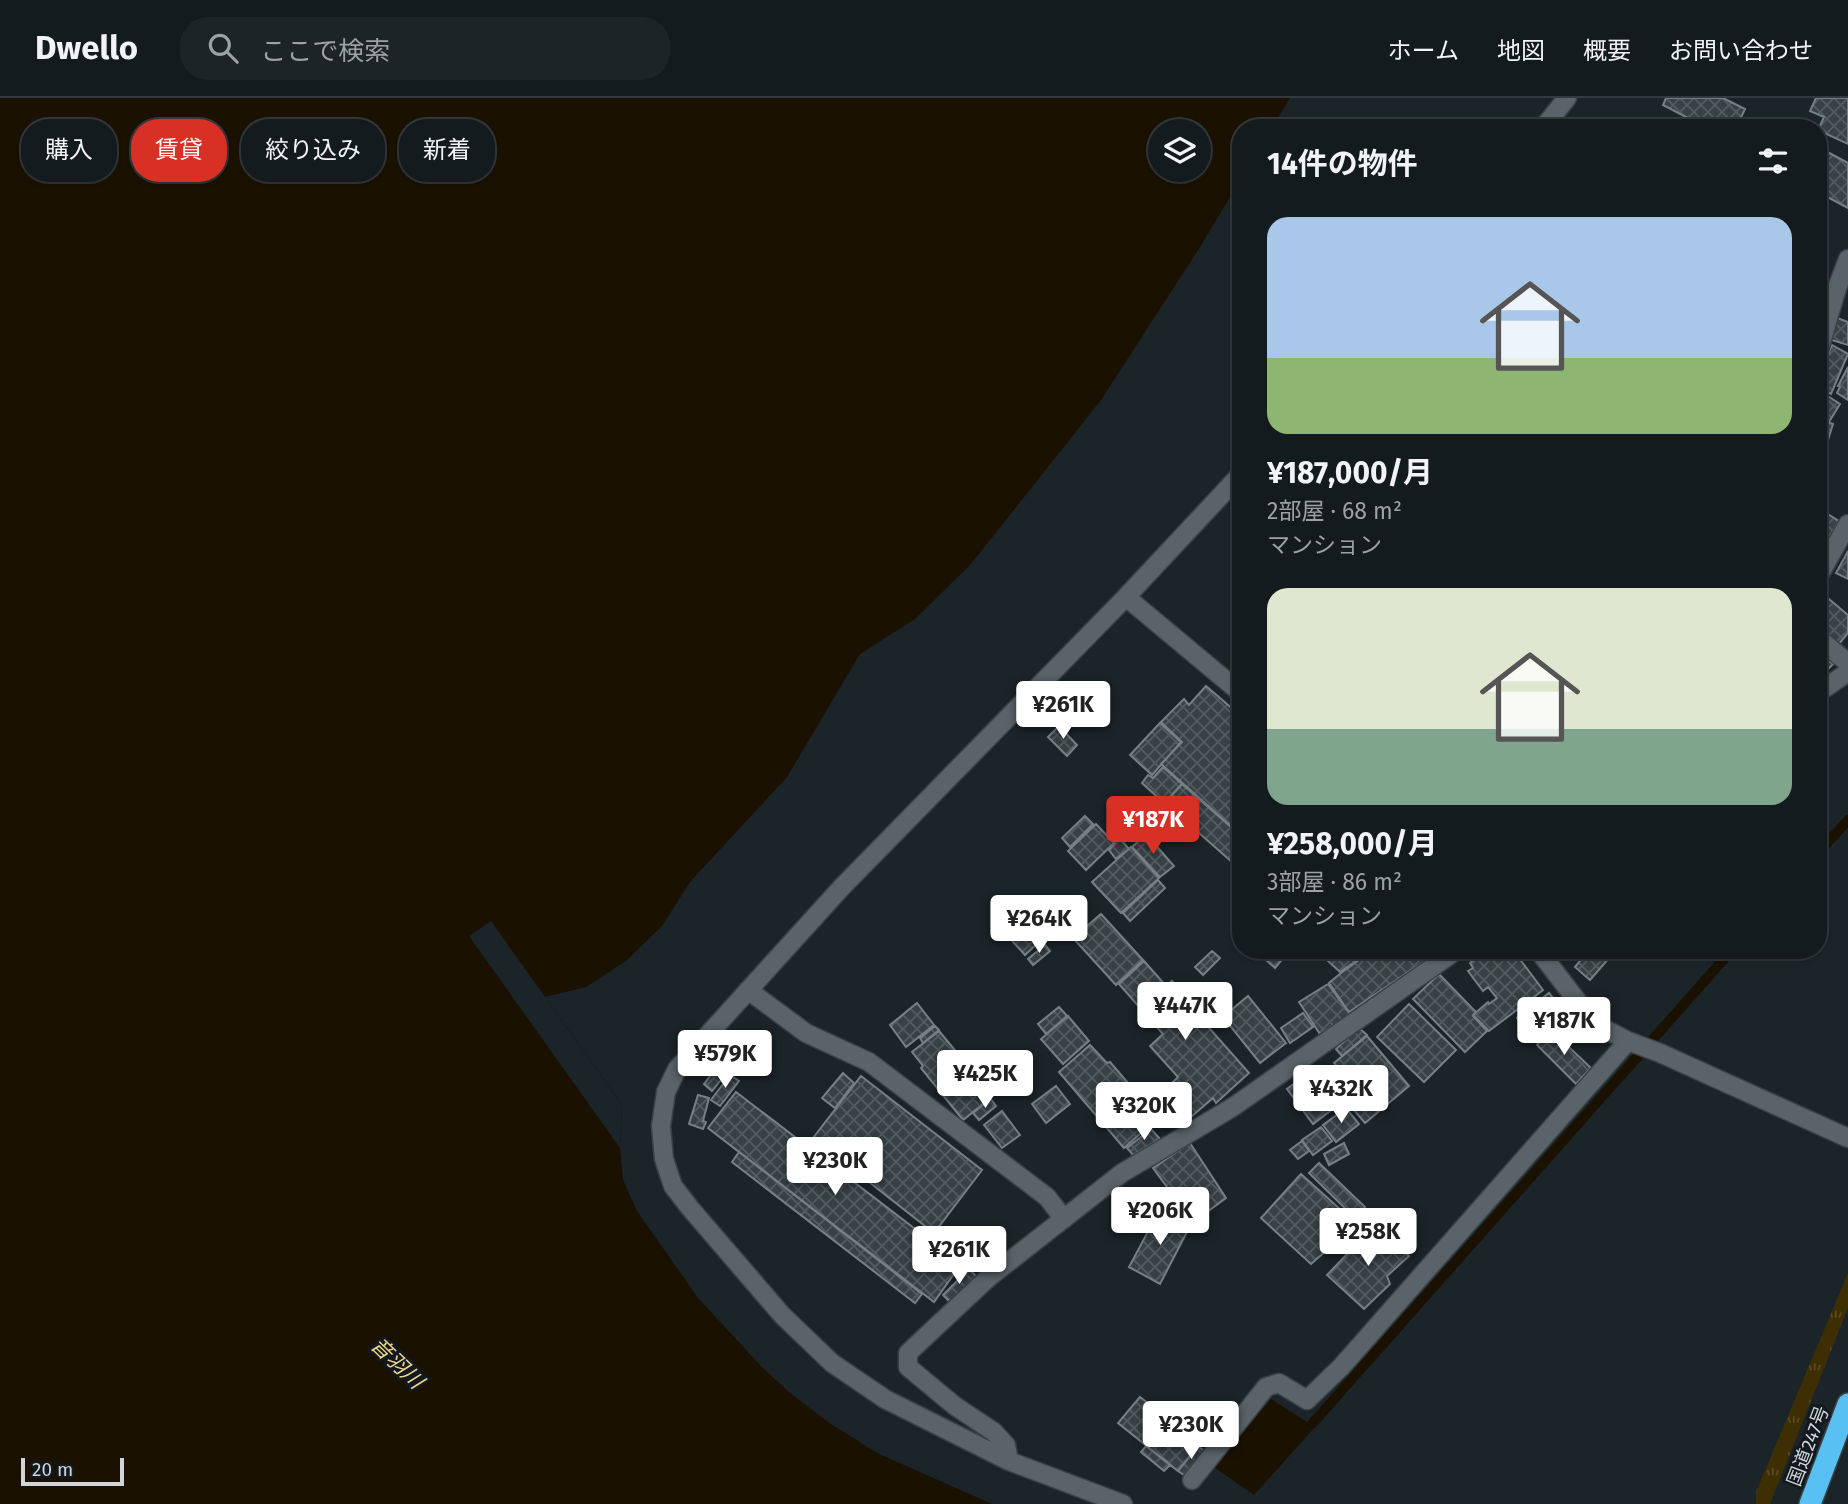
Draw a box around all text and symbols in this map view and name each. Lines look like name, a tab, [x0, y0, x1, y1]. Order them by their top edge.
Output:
search box	[180, 17, 670, 80]
text: Dwello	[35, 28, 138, 68]
icon: search	[204, 29, 242, 67]
text: ここで検索	[260, 36, 390, 67]
text: ホーム	[1388, 37, 1459, 65]
text: 地図	[1497, 37, 1545, 65]
text: 概要	[1583, 37, 1631, 65]
text: お問い合わせ	[1669, 37, 1813, 65]
chip: 購入	[21, 119, 117, 182]
chip: 賃貸	[131, 119, 227, 182]
chip: 絞り込み	[241, 119, 385, 182]
chip: 新着	[399, 119, 495, 182]
map controls	[1148, 119, 1211, 182]
button: layers	[1148, 119, 1211, 182]
icon: filters	[1754, 142, 1792, 180]
text: 14件の物件	[1267, 146, 1418, 182]
icon: home	[1467, 263, 1593, 389]
text: ¥187,000/月	[1267, 455, 1433, 491]
text: 2部屋 · 68 m²	[1267, 497, 1402, 525]
text: マンション	[1267, 531, 1382, 559]
icon: home	[1467, 634, 1593, 760]
pin: ¥261K	[1014, 682, 1112, 741]
text: ¥261K	[1032, 690, 1094, 718]
pin: ¥187K	[1104, 796, 1202, 856]
text: ¥187K	[1122, 805, 1184, 833]
text: ¥258,000/月	[1267, 826, 1438, 862]
text: 3部屋 · 86 m²	[1267, 868, 1402, 896]
pin: ¥264K	[990, 896, 1088, 955]
text: マンション	[1267, 902, 1382, 930]
text: ¥264K	[1006, 904, 1072, 932]
pin: ¥447K	[1136, 982, 1234, 1042]
text: ¥447K	[1153, 991, 1217, 1019]
pin: ¥187K	[1515, 998, 1613, 1057]
text: ¥187K	[1533, 1006, 1595, 1034]
pin: ¥579K	[676, 1030, 774, 1090]
text: ¥579K	[694, 1039, 756, 1067]
pin: ¥425K	[936, 1051, 1034, 1110]
text: ¥425K	[953, 1059, 1017, 1087]
pin: ¥432K	[1292, 1066, 1390, 1125]
text: ¥432K	[1309, 1074, 1373, 1102]
pin: ¥320K	[1095, 1082, 1193, 1142]
text: ¥320K	[1112, 1091, 1176, 1119]
pin: ¥230K	[786, 1138, 884, 1197]
text: ¥230K	[803, 1146, 867, 1174]
pin: ¥206K	[1111, 1188, 1209, 1247]
text: ¥206K	[1127, 1196, 1193, 1224]
pin: ¥258K	[1319, 1208, 1417, 1268]
text: ¥258K	[1336, 1217, 1400, 1245]
pin: ¥261K	[910, 1226, 1008, 1286]
text: ¥261K	[928, 1235, 990, 1263]
water label: 音羽川	[365, 1332, 430, 1396]
pin: ¥230K	[1142, 1402, 1240, 1461]
street label: 国道247号	[1782, 1403, 1834, 1489]
text: ¥230K	[1159, 1410, 1223, 1438]
scale bar	[21, 1455, 124, 1487]
text: 20 m	[32, 1458, 73, 1481]

